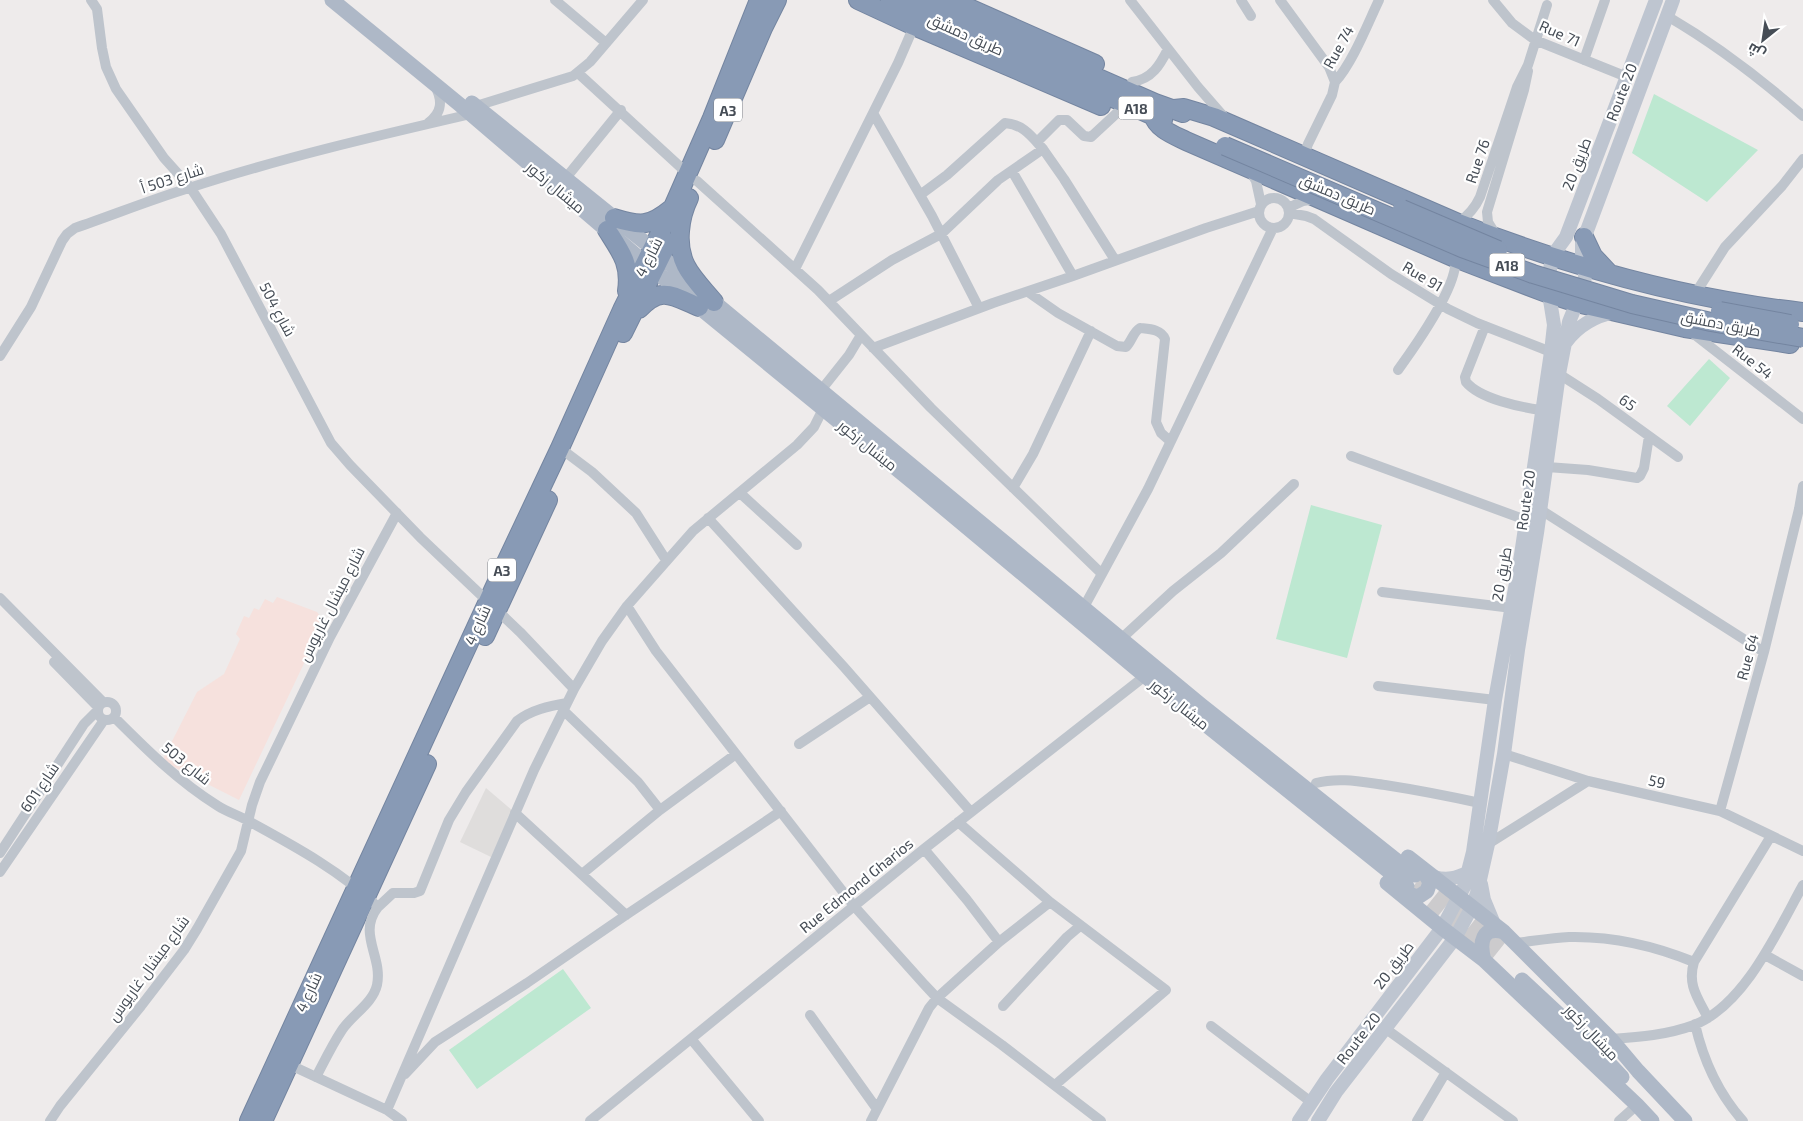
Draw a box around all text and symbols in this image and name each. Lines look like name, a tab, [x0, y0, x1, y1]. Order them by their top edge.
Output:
street label: طريق دمشق	[925, 9, 1007, 60]
north arrow	[1738, 15, 1788, 65]
street label: Rue 71	[1537, 16, 1583, 50]
street label: Rue 74	[1319, 22, 1357, 72]
text: ش	[1744, 39, 1769, 64]
street label: Route 20	[1602, 60, 1640, 124]
road number: A18	[1118, 96, 1154, 120]
road number: A3	[714, 98, 742, 122]
street label: طريق 20	[1558, 135, 1596, 194]
street label: Rue 76	[1461, 137, 1493, 185]
street label: ميشال زكور	[522, 157, 589, 217]
street label: شارع 503 أ	[138, 159, 207, 199]
street label: طريق دمشق	[1297, 170, 1379, 220]
street label: شارع 4	[631, 234, 668, 281]
road number: A18	[1490, 254, 1524, 276]
street label: Rue 91	[1400, 257, 1446, 295]
street label: شارع 504	[254, 279, 300, 341]
street label: طريق دمشق	[1679, 306, 1762, 342]
street label: Rue 54	[1729, 340, 1777, 382]
street label: 65	[1616, 390, 1640, 414]
street label: ميشال زكور	[833, 415, 901, 475]
street label: Route 20	[1512, 469, 1538, 531]
street label: شارع ميشال غاريوس	[294, 544, 370, 666]
street label: طريق 20	[1487, 545, 1517, 603]
road number: A3	[488, 558, 516, 582]
street label: شارع 4	[460, 602, 496, 649]
street label: Rue 64	[1732, 632, 1762, 682]
street label: ميشال زكور	[1145, 674, 1213, 734]
street label: شارع 503	[157, 738, 215, 791]
street label: شارع 601	[16, 759, 65, 817]
street label: 59	[1647, 770, 1667, 792]
street label: Rue Edmond Gharios	[796, 834, 916, 936]
street label: شارع ميشال غاريوس	[104, 912, 195, 1026]
street label: طريق 20	[1369, 938, 1418, 994]
street label: شارع 4	[291, 969, 328, 1016]
street label: ميشال زكور	[1560, 1000, 1623, 1064]
street label: Route 20	[1332, 1008, 1384, 1068]

